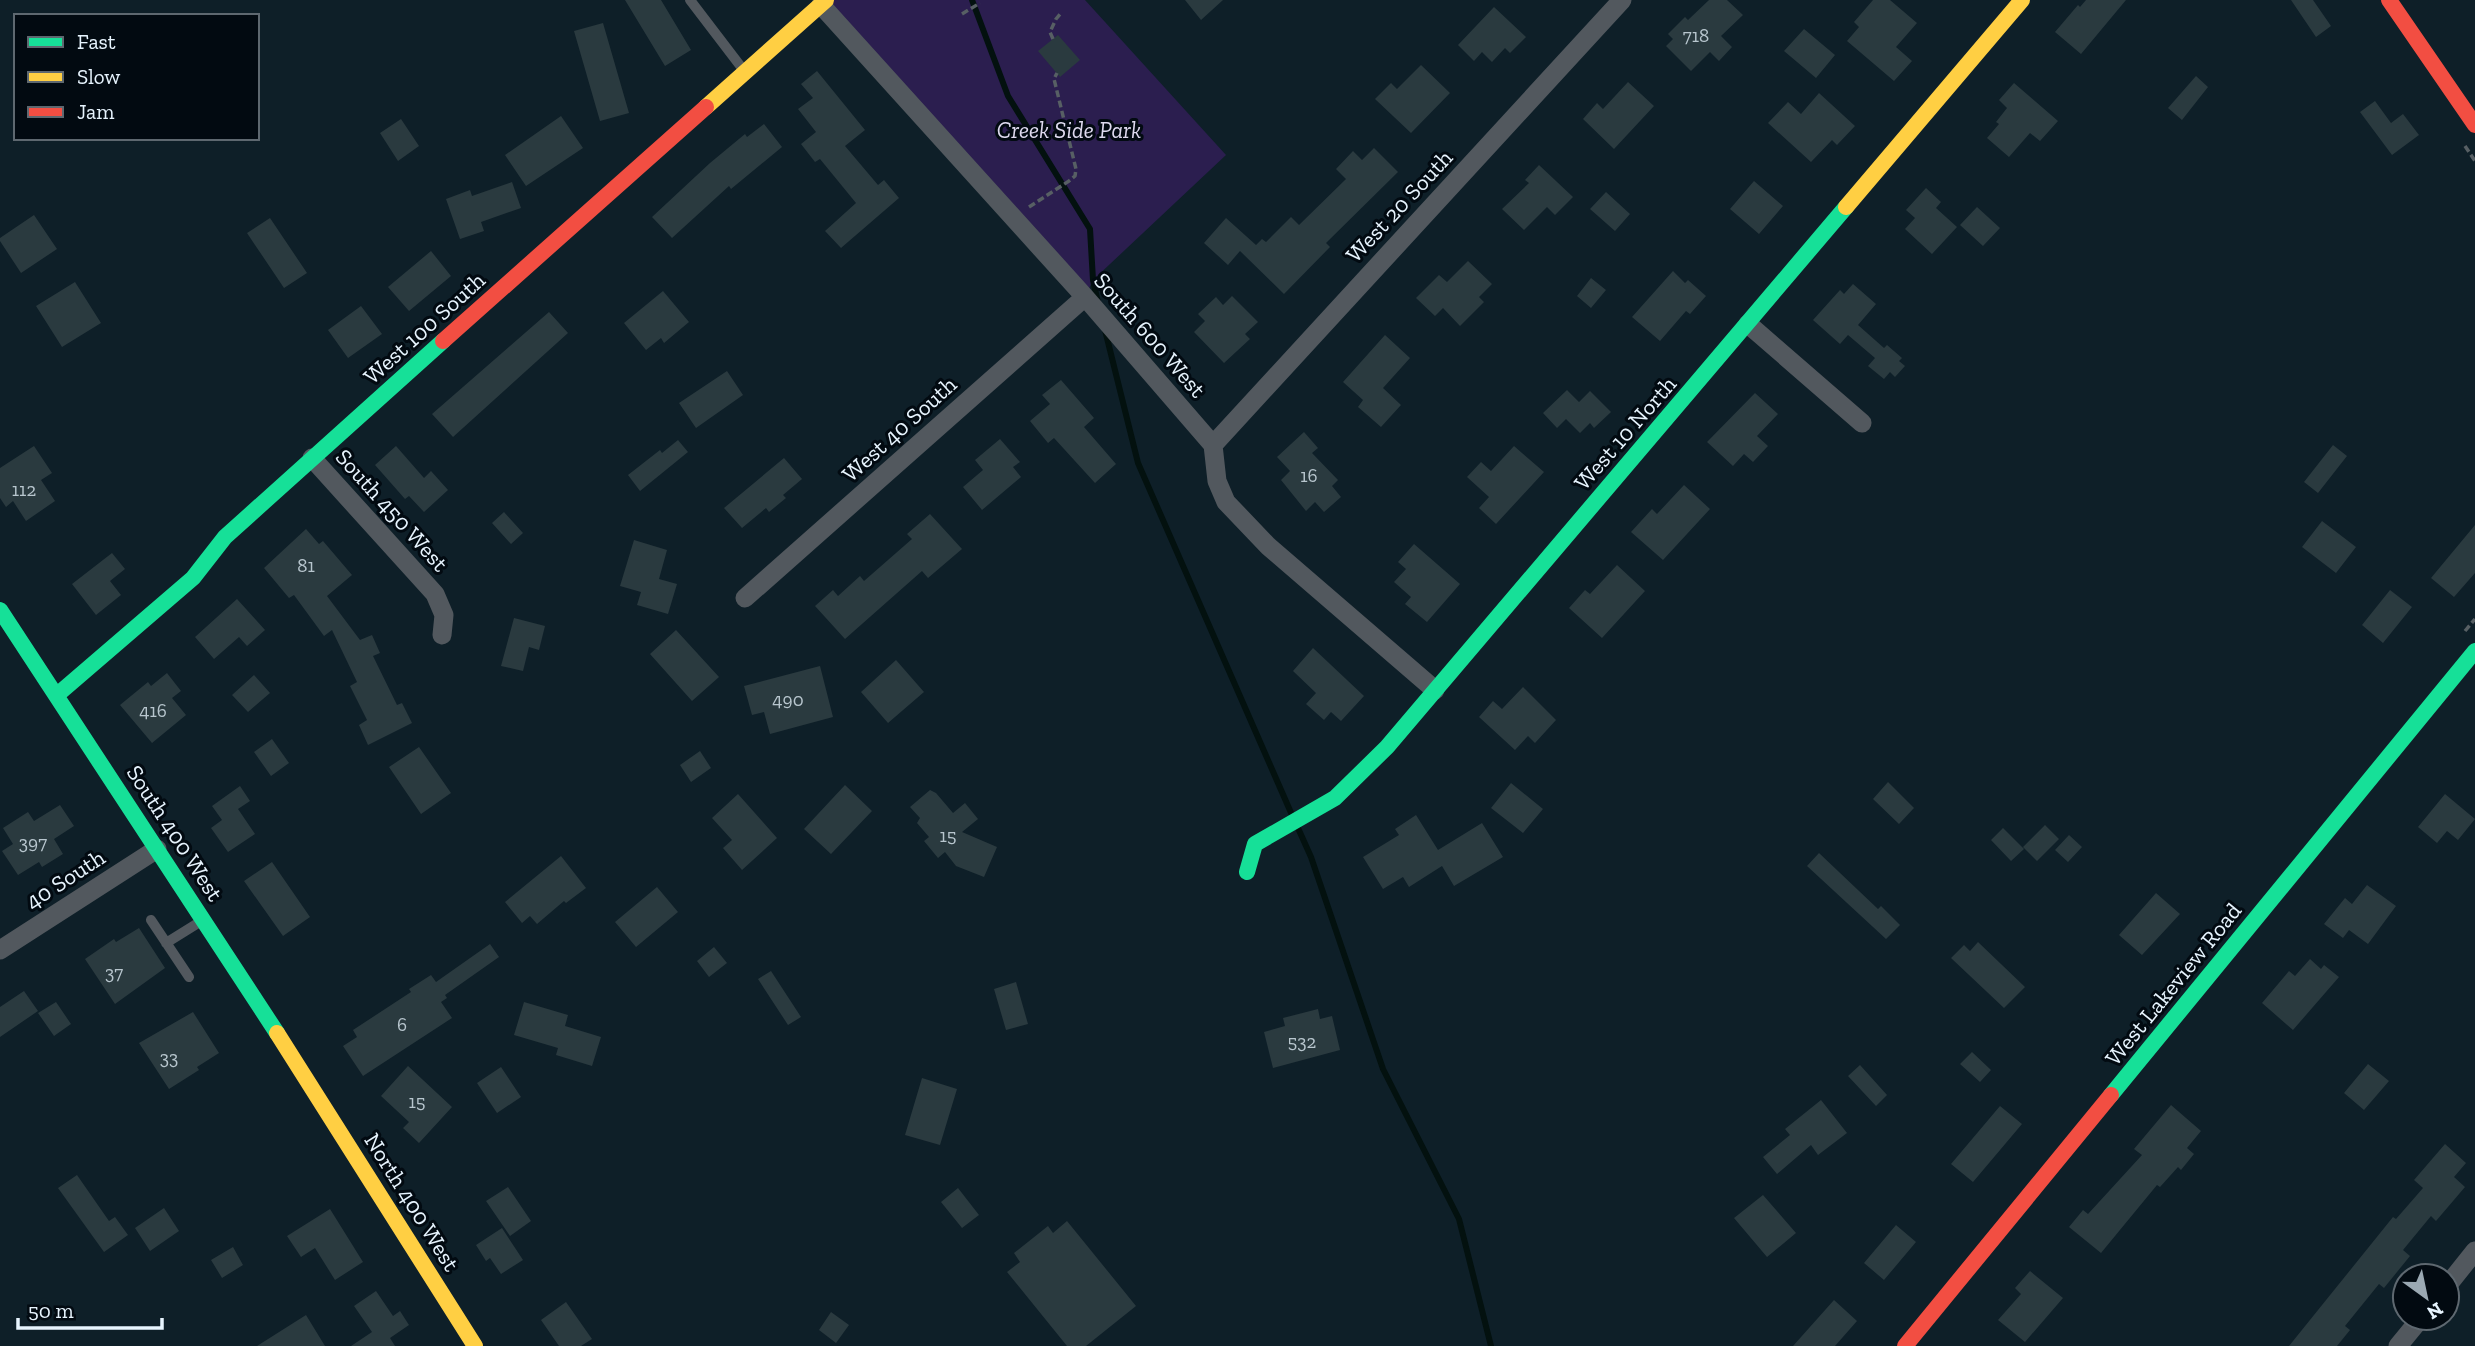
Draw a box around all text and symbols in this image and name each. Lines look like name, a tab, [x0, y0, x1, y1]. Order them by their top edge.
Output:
legend	[14, 14, 259, 140]
house number: 718	[1683, 24, 1709, 47]
text: Fast	[77, 29, 116, 54]
text: Slow	[77, 64, 120, 89]
text: Jam	[77, 99, 114, 124]
park label: Creek Side Park	[997, 116, 1141, 144]
street label: West 20 South	[1340, 144, 1458, 268]
street label: West 100 South	[357, 266, 491, 390]
street label: South 600 West	[1088, 267, 1212, 404]
street label: West 40 South	[836, 370, 962, 488]
street label: West 10 North	[1568, 370, 1682, 496]
street label: South 450 West	[330, 443, 455, 577]
house number: 16	[1300, 464, 1318, 487]
house number: 112	[12, 478, 36, 501]
house number: 81	[297, 554, 315, 577]
house number: 490	[772, 688, 804, 711]
house number: 416	[139, 699, 167, 722]
street label: South 400 West	[121, 760, 230, 907]
house number: 15	[939, 824, 957, 847]
house number: 397	[19, 831, 47, 854]
street label: 40 South	[20, 843, 110, 915]
street label: West Lakeview Road	[2099, 897, 2247, 1071]
house number: 37	[105, 961, 123, 984]
house number: 6	[397, 1013, 407, 1036]
house number: 532	[1288, 1030, 1316, 1053]
house number: 33	[160, 1046, 178, 1069]
house number: 15	[408, 1090, 426, 1113]
street label: North 400 West	[358, 1128, 466, 1277]
north arrow	[2391, 1262, 2461, 1332]
scale bar	[18, 1286, 161, 1330]
text: N	[2423, 1297, 2447, 1324]
text: 50 m	[28, 1298, 74, 1323]

